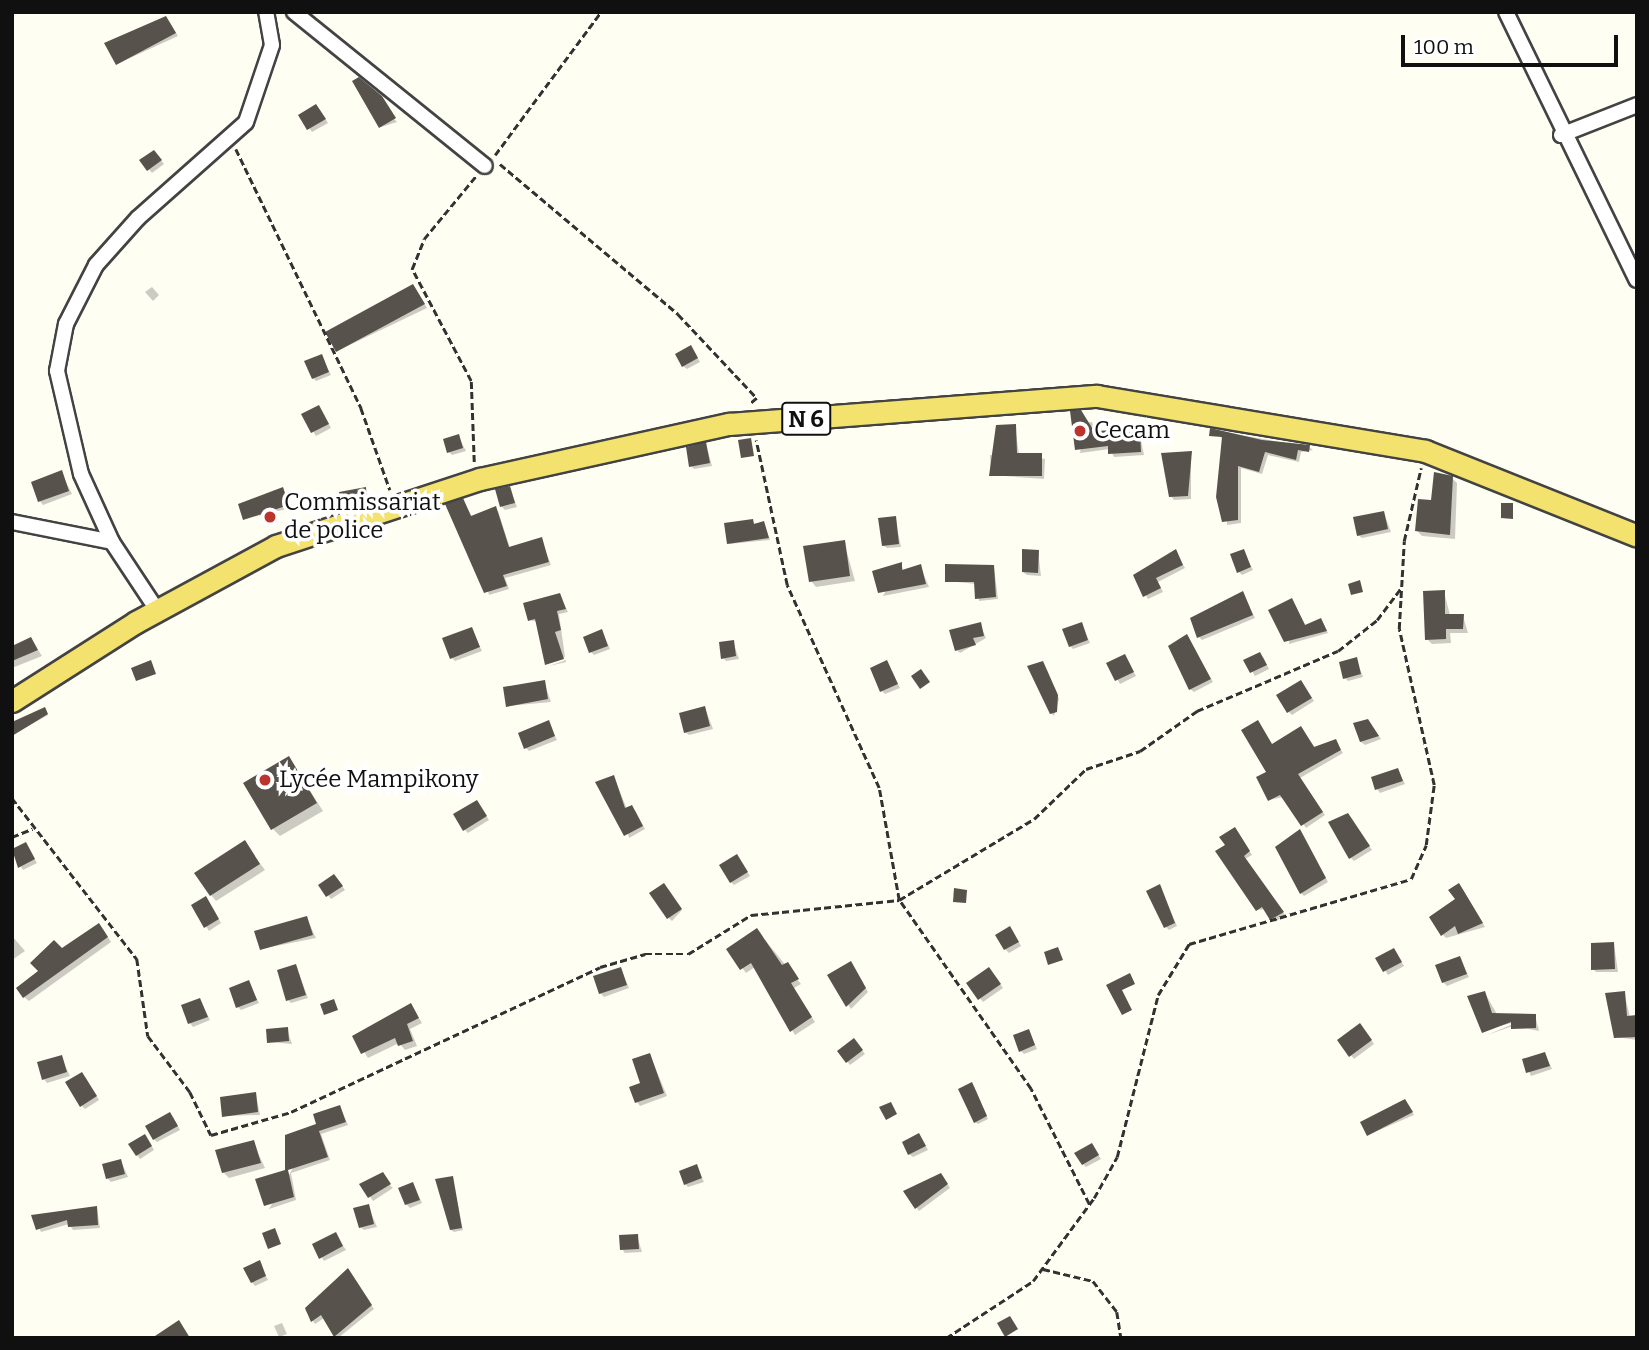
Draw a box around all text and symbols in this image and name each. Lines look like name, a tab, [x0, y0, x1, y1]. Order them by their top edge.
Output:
scale bar	[1404, 21, 1621, 65]
text: 100 m	[1414, 34, 1474, 60]
road number: N 6	[780, 400, 832, 438]
place label: Cecam	[1094, 417, 1170, 445]
marker: Cecam	[1072, 423, 1088, 439]
place label: Commissariat de police	[284, 489, 441, 545]
marker: Commissariat de police	[262, 509, 278, 525]
place label: Lycée Mampikony	[279, 766, 478, 794]
marker: Lycée Mampikony	[257, 772, 273, 788]

